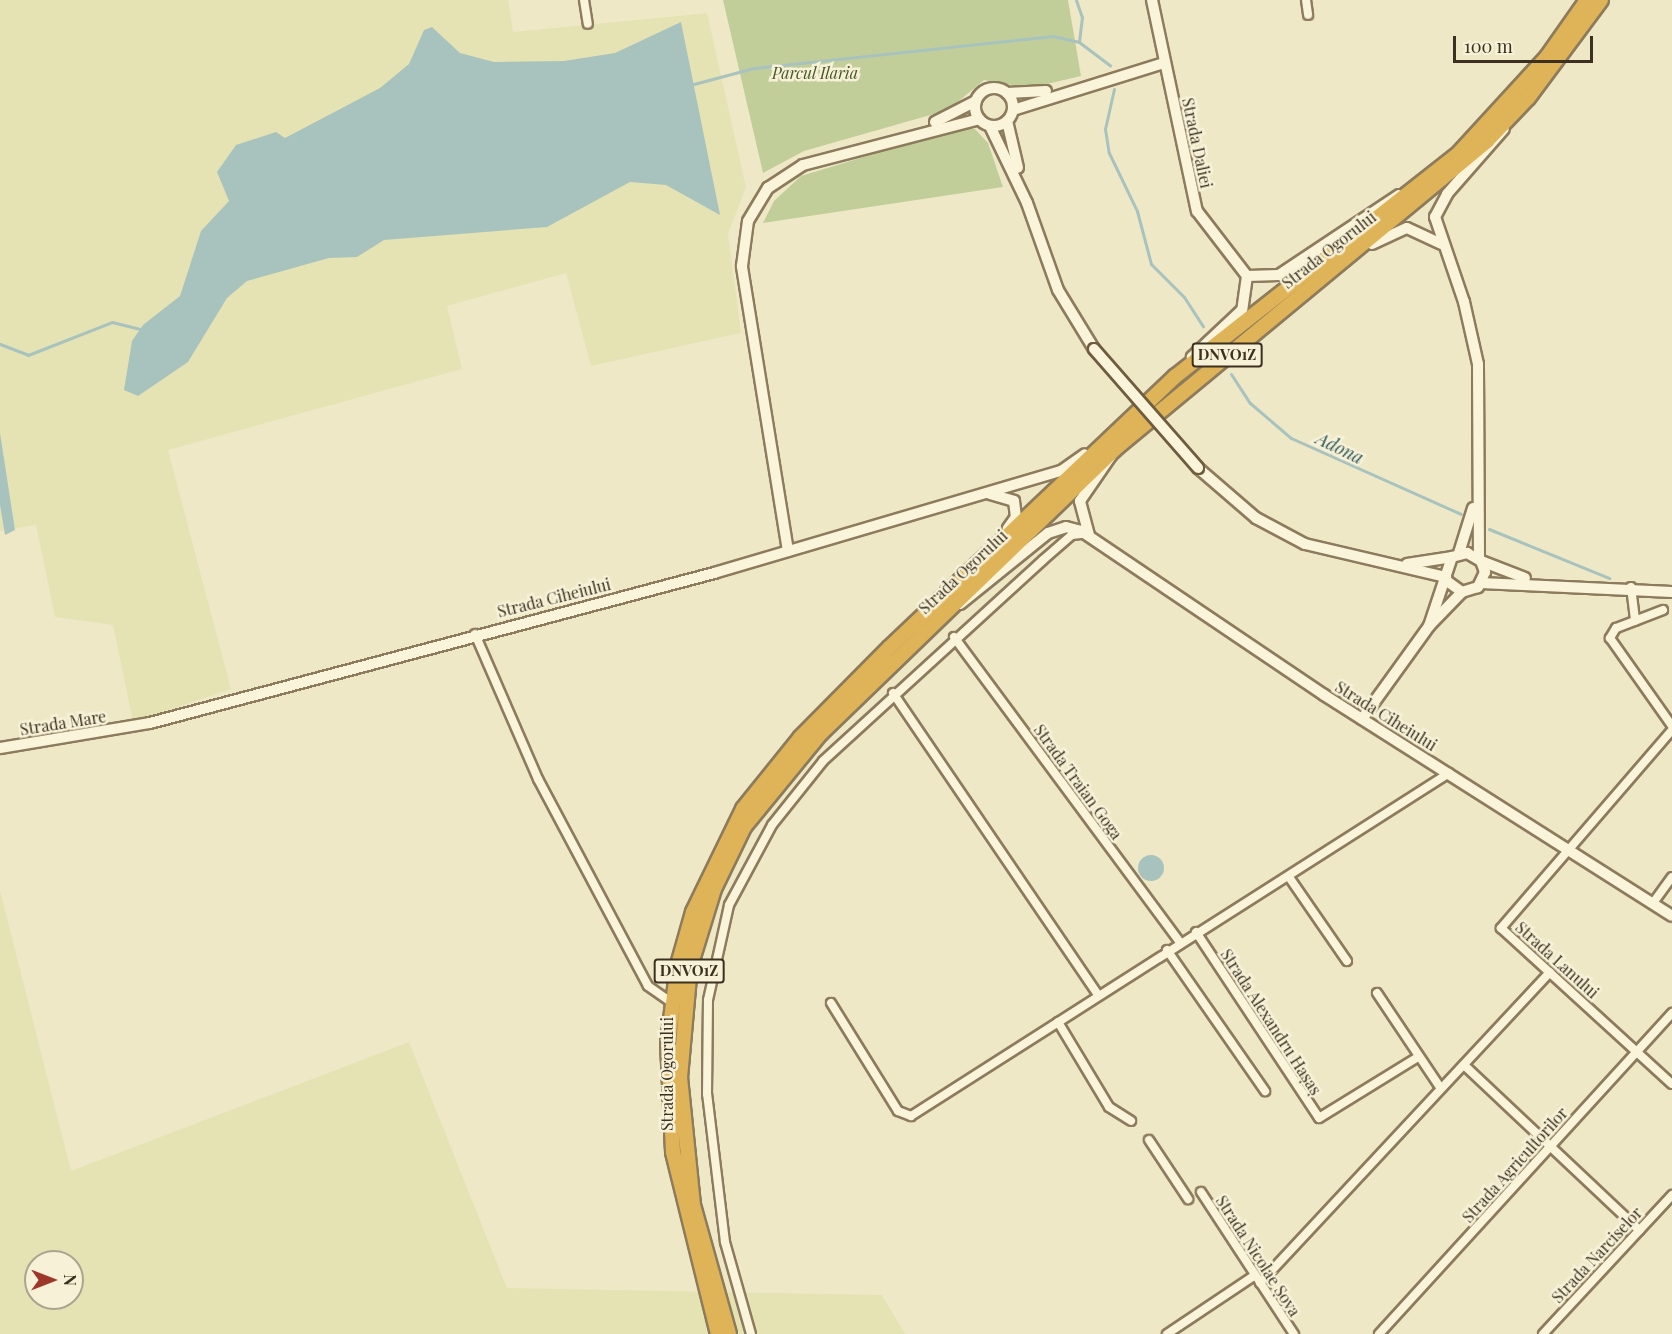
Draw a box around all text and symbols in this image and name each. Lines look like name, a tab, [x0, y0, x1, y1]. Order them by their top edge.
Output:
scale bar	[1456, 24, 1596, 62]
text: 100 m	[1464, 34, 1513, 58]
park label: Parcul Ilaria	[772, 63, 858, 83]
street label: Strada Daliei	[1178, 96, 1216, 190]
street label: Strada Ogorului	[1278, 207, 1380, 293]
road number: DNVO1Z	[1191, 343, 1263, 367]
water label: Adona	[1313, 427, 1367, 469]
street label: Strada Ogorului	[915, 526, 1011, 618]
street label: Strada Ciheiului	[495, 575, 613, 621]
street label: Strada Ciheiului	[1332, 677, 1440, 755]
street label: Strada Mare	[18, 707, 108, 739]
street label: Strada Traian Goga	[1030, 720, 1126, 844]
street label: Strada Lanului	[1511, 918, 1603, 1002]
street label: Strada Alexandru Hașaș	[1216, 945, 1326, 1099]
road number: DNVO1Z	[653, 959, 725, 983]
street label: Strada Ogorului	[657, 1017, 677, 1131]
street label: Strada Agricultorilor	[1458, 1103, 1572, 1227]
street label: Strada Nicolae Șova	[1212, 1192, 1304, 1320]
street label: Strada Narciselor	[1548, 1203, 1646, 1307]
north arrow	[24, 1250, 84, 1310]
text: N	[60, 1274, 81, 1286]

